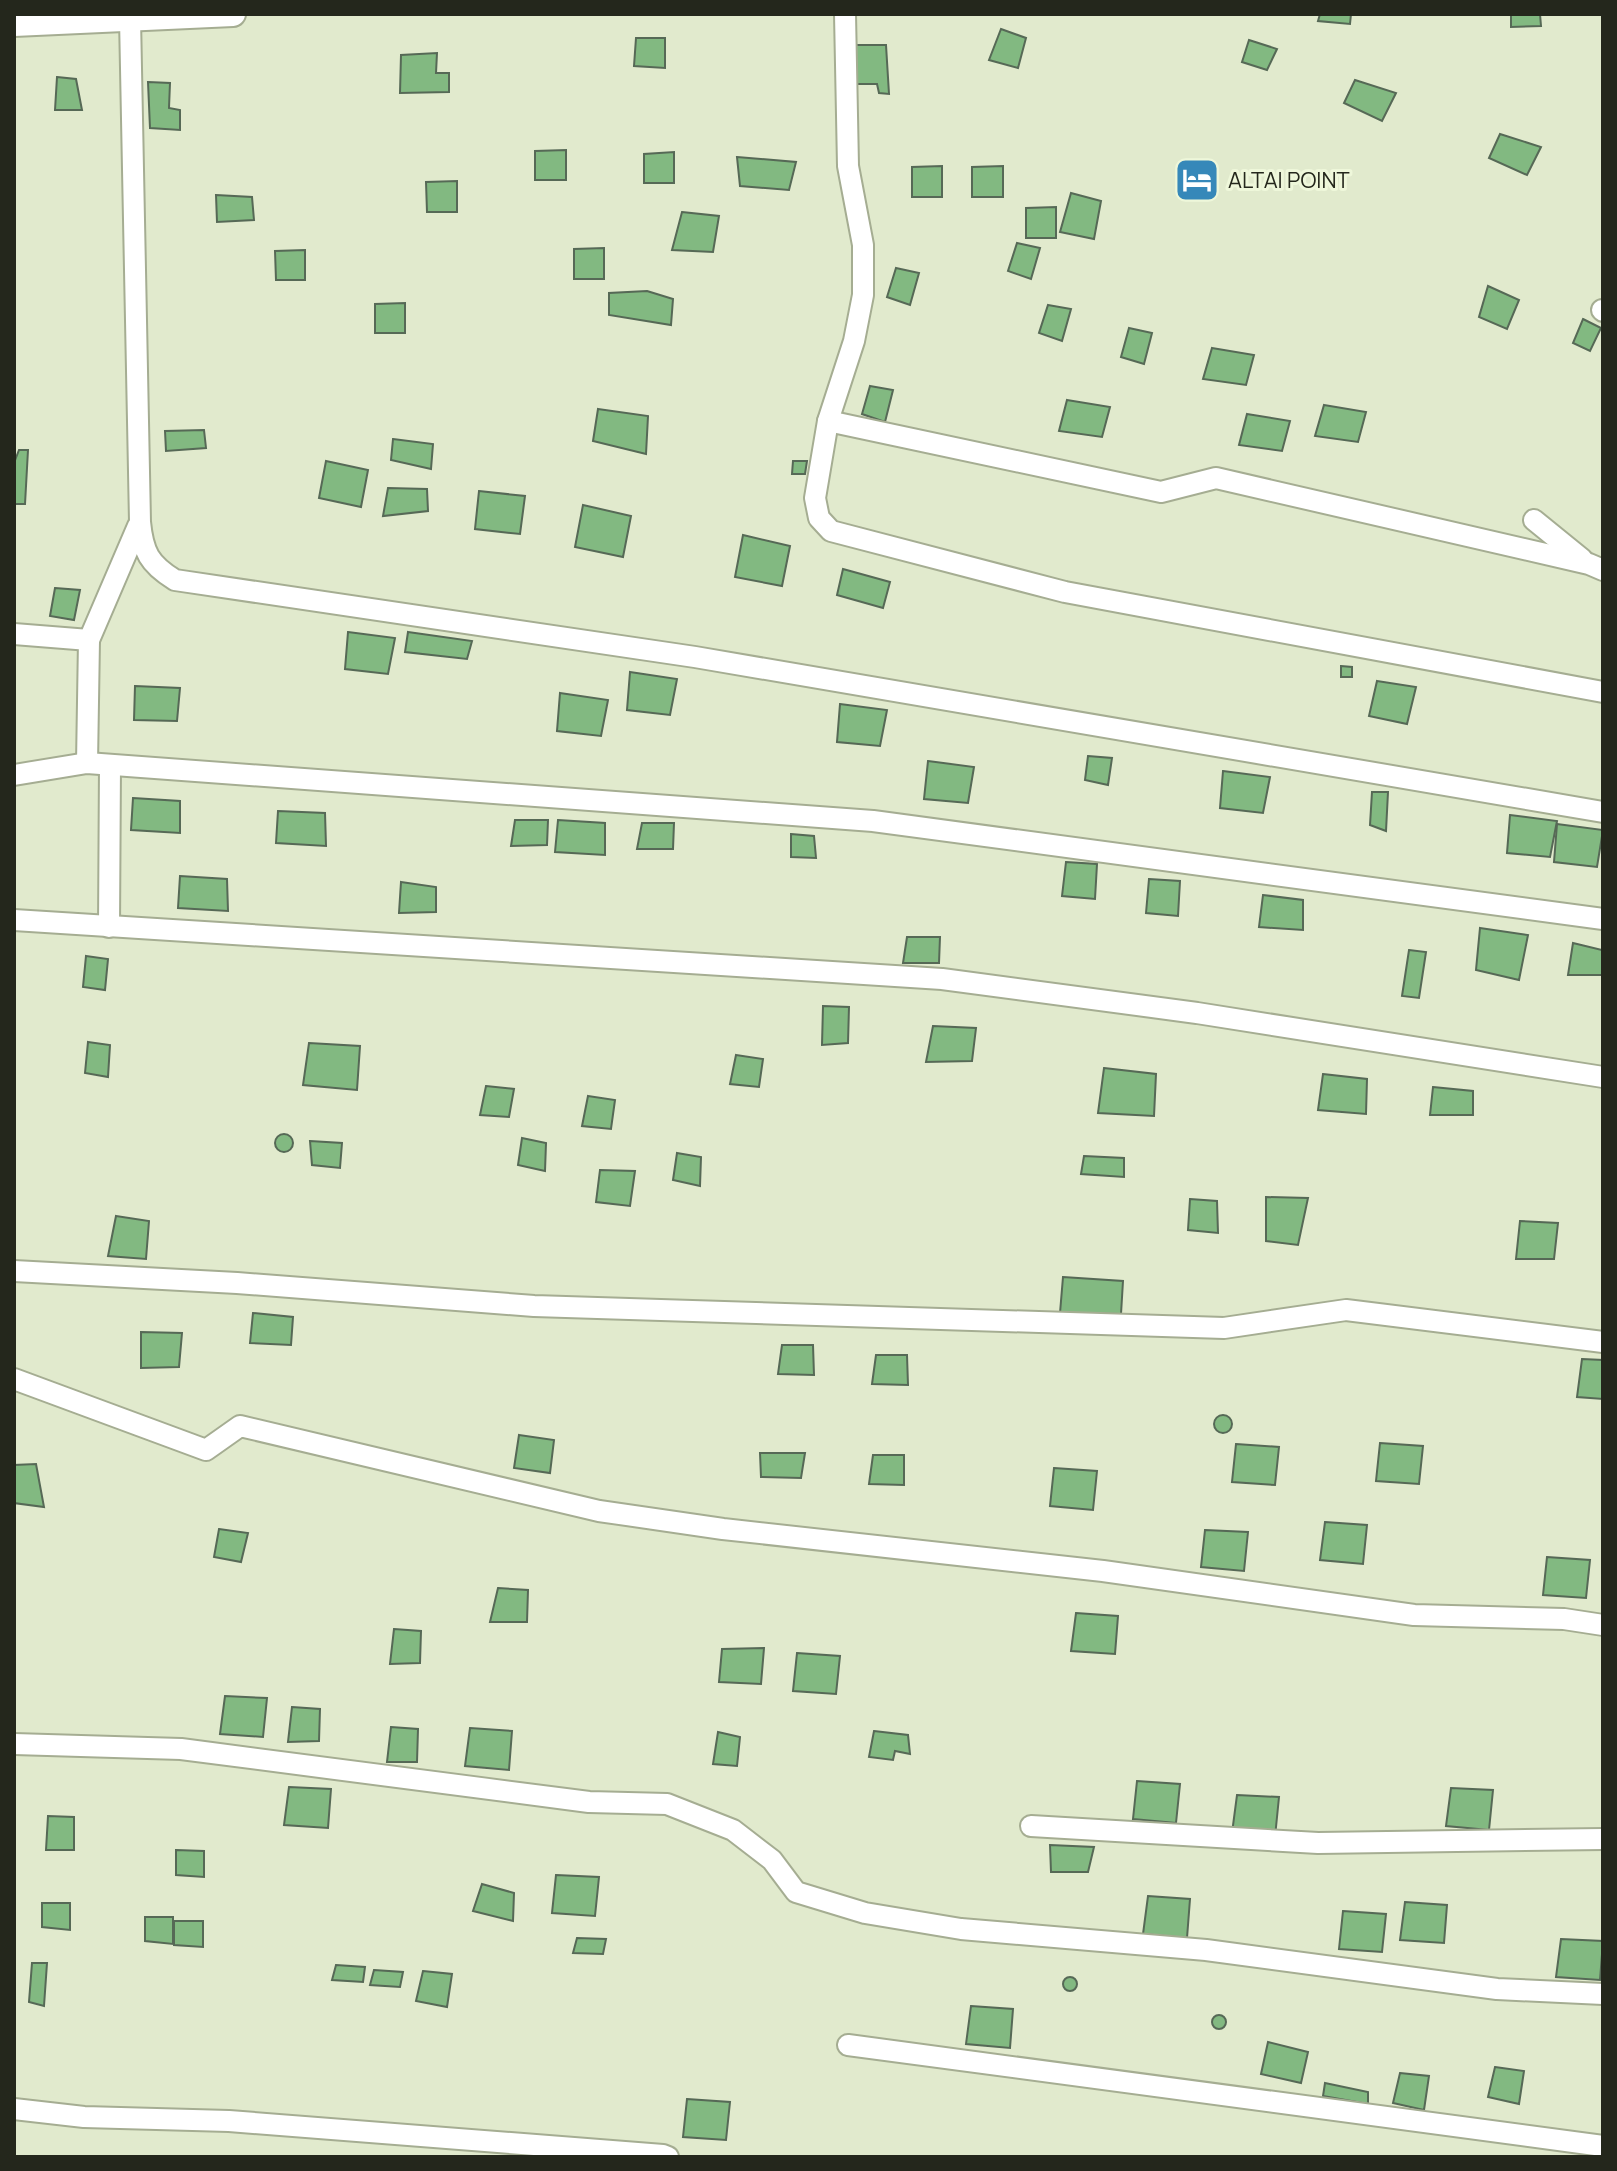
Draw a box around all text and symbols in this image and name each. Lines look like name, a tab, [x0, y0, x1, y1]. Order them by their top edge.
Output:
hotel icon: ALTAI POINT	[1173, 156, 1221, 204]
place label: ALTAI POINT	[1228, 165, 1350, 195]

